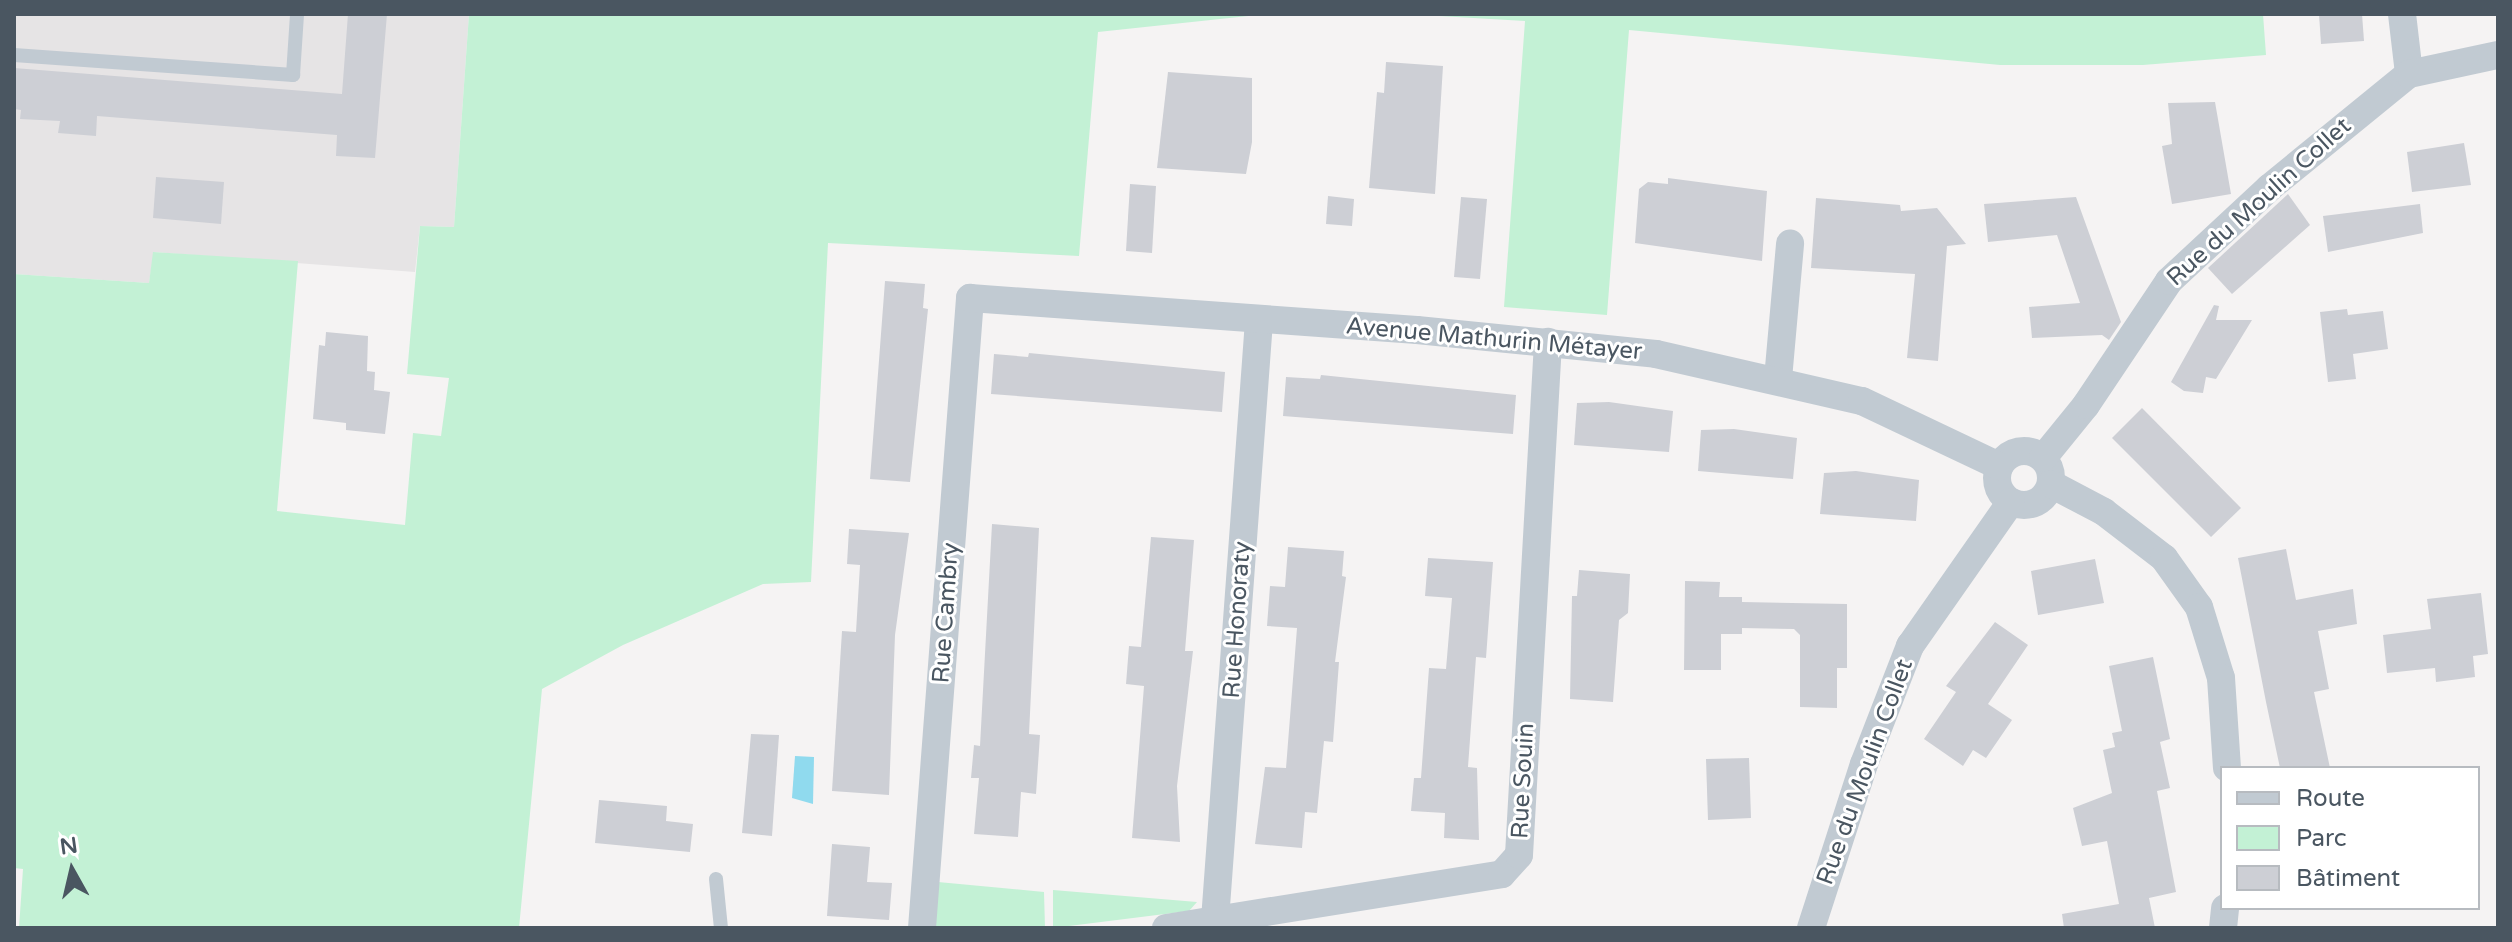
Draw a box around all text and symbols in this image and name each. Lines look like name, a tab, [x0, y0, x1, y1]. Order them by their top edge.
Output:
street label: Rue du Moulin Collet	[2161, 112, 2357, 292]
street label: Avenue Mathurin Métayer	[1345, 312, 1643, 366]
street label: Rue Honoraty	[1217, 540, 1257, 700]
street label: Rue Cambry	[927, 542, 965, 684]
street label: Rue du Moulin Collet	[1811, 655, 1919, 889]
street label: Rue Souin	[1506, 722, 1540, 840]
legend	[2220, 766, 2480, 910]
text: Route	[2296, 784, 2365, 813]
text: Parc	[2296, 824, 2347, 853]
north arrow	[32, 830, 112, 910]
text: N	[58, 832, 79, 860]
text: Bâtiment	[2296, 864, 2400, 893]

